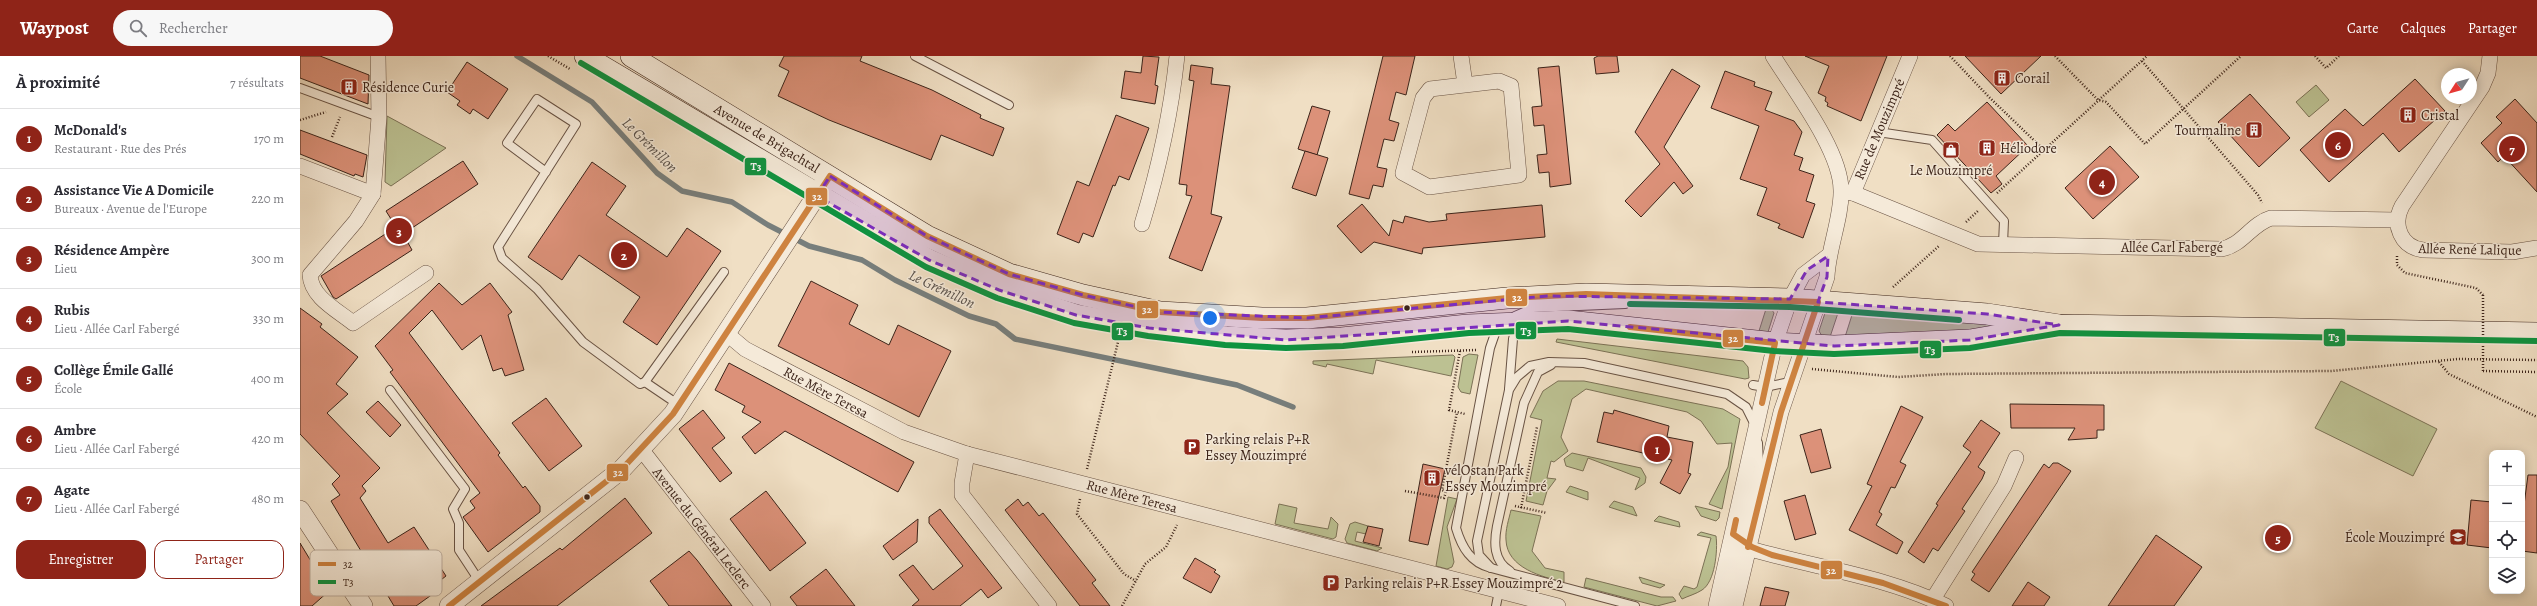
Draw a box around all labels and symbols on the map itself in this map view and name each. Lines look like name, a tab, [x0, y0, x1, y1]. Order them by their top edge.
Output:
building icon: Corail	[1992, 68, 2012, 88]
north arrow	[2441, 68, 2477, 104]
place label: Corail	[2015, 69, 2050, 88]
street label: Rue de Mouzimpré	[1850, 76, 1909, 183]
building icon: Résidence Curie	[339, 77, 359, 97]
place label: Résidence Curie	[362, 78, 454, 97]
street label: Avenue de Brigachtal	[710, 99, 824, 178]
building icon: Cristal	[2398, 105, 2418, 125]
place label: Cristal	[2421, 106, 2460, 125]
water label: Le Grémillon	[618, 113, 682, 177]
building icon: Tourmaline	[2244, 120, 2264, 140]
place label: Tourmaline	[2175, 121, 2241, 140]
pin: 6	[2325, 130, 2351, 160]
pin: 7	[2499, 134, 2525, 164]
building icon: Héliodore	[1977, 138, 1997, 158]
place label: Héliodore	[2000, 139, 2057, 158]
shop icon: Le Mouzimpré	[1941, 140, 1961, 160]
line badge: T3	[744, 157, 767, 176]
text: T3	[751, 159, 762, 174]
place label: Le Mouzimpré	[1909, 161, 1993, 180]
pin: 4	[2089, 167, 2115, 197]
line badge: 32	[805, 187, 828, 206]
text: 32	[812, 189, 823, 204]
pin: 3	[386, 216, 412, 246]
street label: Allée Carl Fabergé	[2120, 238, 2223, 257]
street label: Allée René Lalique	[2417, 239, 2522, 260]
pin: 2	[611, 240, 637, 270]
water label: Le Grémillon	[906, 265, 978, 313]
line badge: 32	[1505, 288, 1528, 307]
text: 32	[1512, 290, 1523, 305]
line badge: 32	[1136, 300, 1159, 319]
text: 32	[1142, 302, 1153, 317]
unlabelled marker	[1402, 303, 1412, 313]
your location	[1200, 308, 1220, 328]
line badge: T3	[1515, 321, 1537, 340]
line badge: T3	[1111, 322, 1134, 341]
text: T3	[1117, 324, 1128, 339]
text: T3	[1521, 324, 1532, 339]
line badge: T3	[2323, 328, 2346, 347]
line badge: 32	[1722, 329, 1744, 348]
text: T3	[2329, 330, 2340, 345]
text: 32	[1728, 331, 1739, 346]
line badge: T3	[1919, 340, 1942, 359]
text: T3	[1925, 343, 1936, 358]
street label: Rue Mère Teresa	[780, 362, 872, 423]
place label: Parking relais P+R Essey Mouzimpré	[1205, 430, 1310, 465]
pin: 1	[1644, 434, 1670, 464]
parking icon: Parking relais P+R Essey Mouzimpré	[1182, 437, 1202, 457]
place label: vélOstan Park Essey Mouzimpré	[1444, 461, 1547, 496]
line badge: 32	[606, 463, 629, 482]
street label: Avenue du Général Leclerc	[647, 463, 755, 593]
text: 32	[613, 465, 624, 480]
building icon: vélOstan Park Essey Mouzimpré	[1422, 468, 1442, 488]
street label: Rue Mère Teresa	[1084, 475, 1180, 518]
unlabelled marker	[582, 492, 592, 502]
pin: 5	[2265, 523, 2291, 553]
school or university icon: École Mouzimpré	[2448, 527, 2468, 547]
place label: École Mouzimpré	[2345, 528, 2445, 547]
legend	[310, 550, 442, 596]
text: 32	[343, 557, 353, 572]
line badge: 32	[1820, 560, 1843, 580]
text: 32	[1826, 563, 1837, 578]
parking icon: Parking relais P+R Essey Mouzimpré 2	[1321, 573, 1341, 593]
place label: Parking relais P+R Essey Mouzimpré 2	[1344, 574, 1563, 593]
text: T3	[343, 575, 354, 590]

